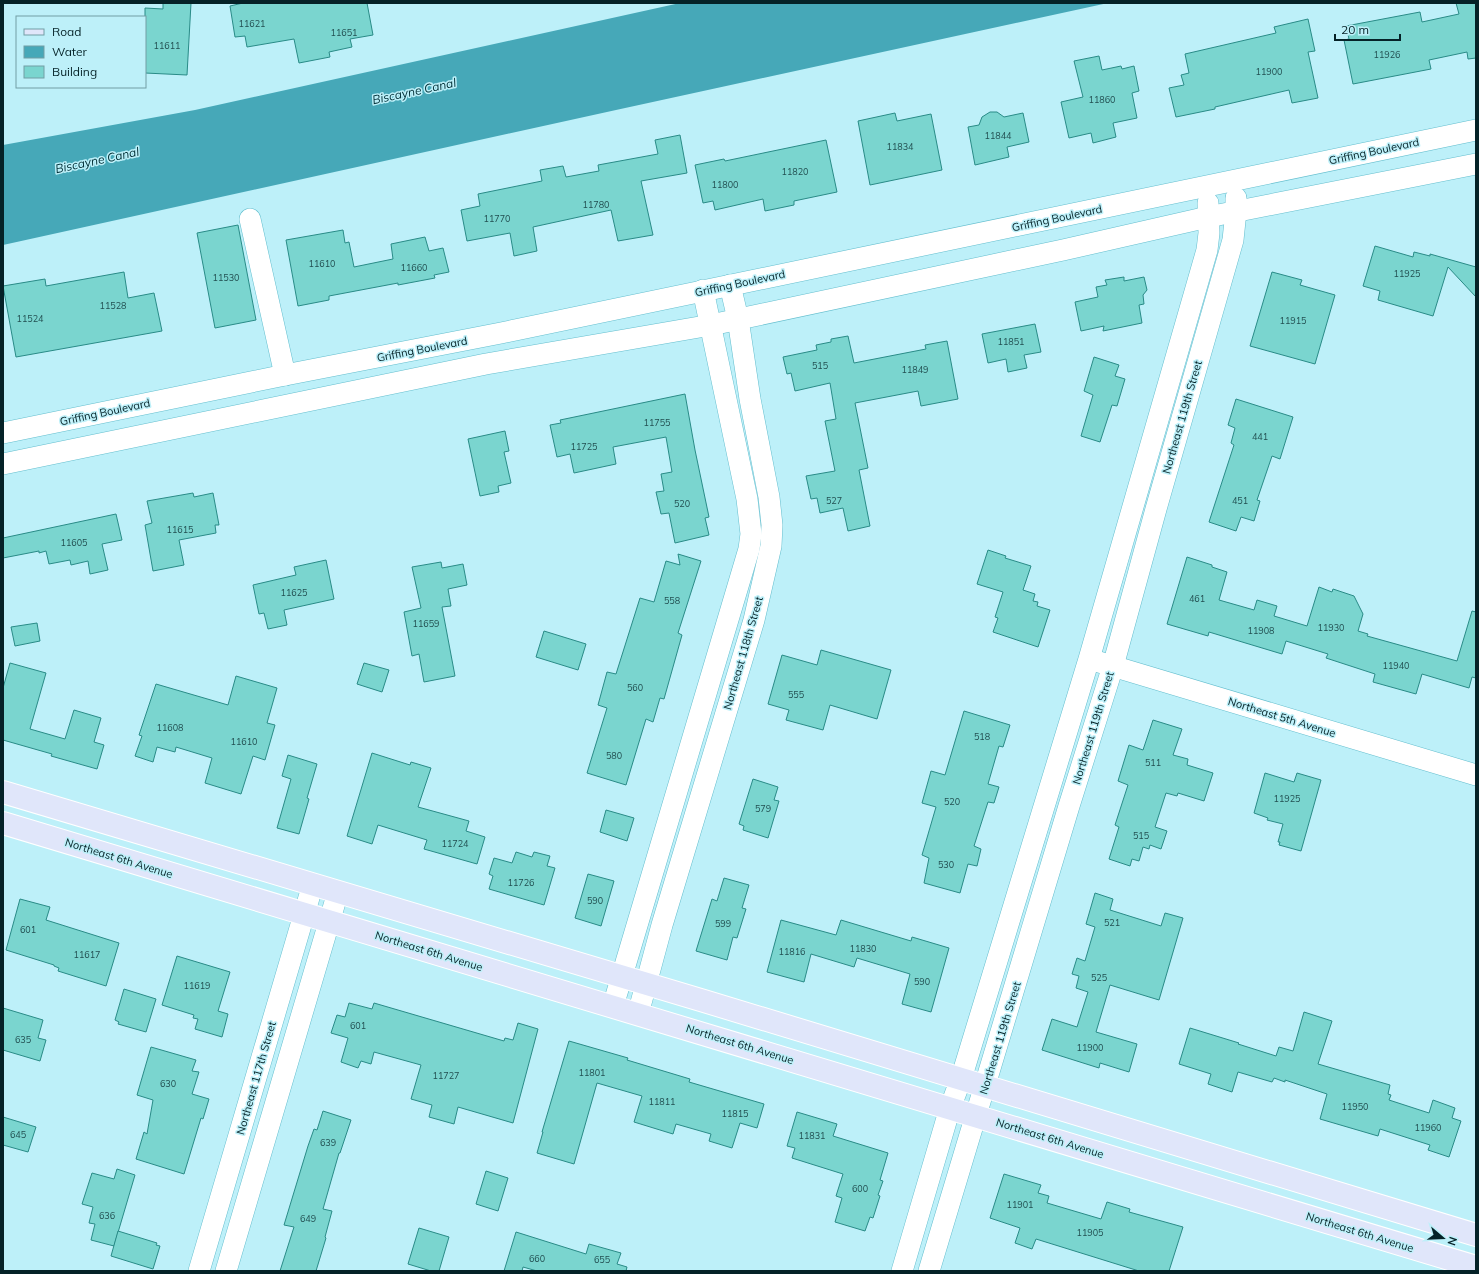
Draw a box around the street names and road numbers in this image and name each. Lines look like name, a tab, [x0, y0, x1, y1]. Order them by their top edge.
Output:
street label: Griffing Boulevard	[1328, 135, 1420, 167]
street label: Griffing Boulevard	[1011, 202, 1103, 234]
street label: Griffing Boulevard	[694, 267, 786, 299]
street label: Griffing Boulevard	[376, 333, 468, 365]
street label: Northeast 119th Street	[1159, 359, 1205, 475]
street label: Griffing Boulevard	[59, 396, 151, 428]
street label: Northeast 118th Street	[720, 595, 766, 711]
street label: Northeast 119th Street	[1069, 670, 1117, 786]
street label: Northeast 5th Avenue	[1226, 694, 1338, 740]
street label: Northeast 6th Avenue	[63, 835, 175, 881]
street label: Northeast 6th Avenue	[373, 928, 485, 974]
street label: Northeast 119th Street	[976, 980, 1024, 1096]
street label: Northeast 117th Street	[233, 1020, 279, 1136]
street label: Northeast 6th Avenue	[684, 1021, 796, 1067]
street label: Northeast 6th Avenue	[994, 1115, 1106, 1161]
street label: Northeast 6th Avenue	[1304, 1209, 1416, 1255]

